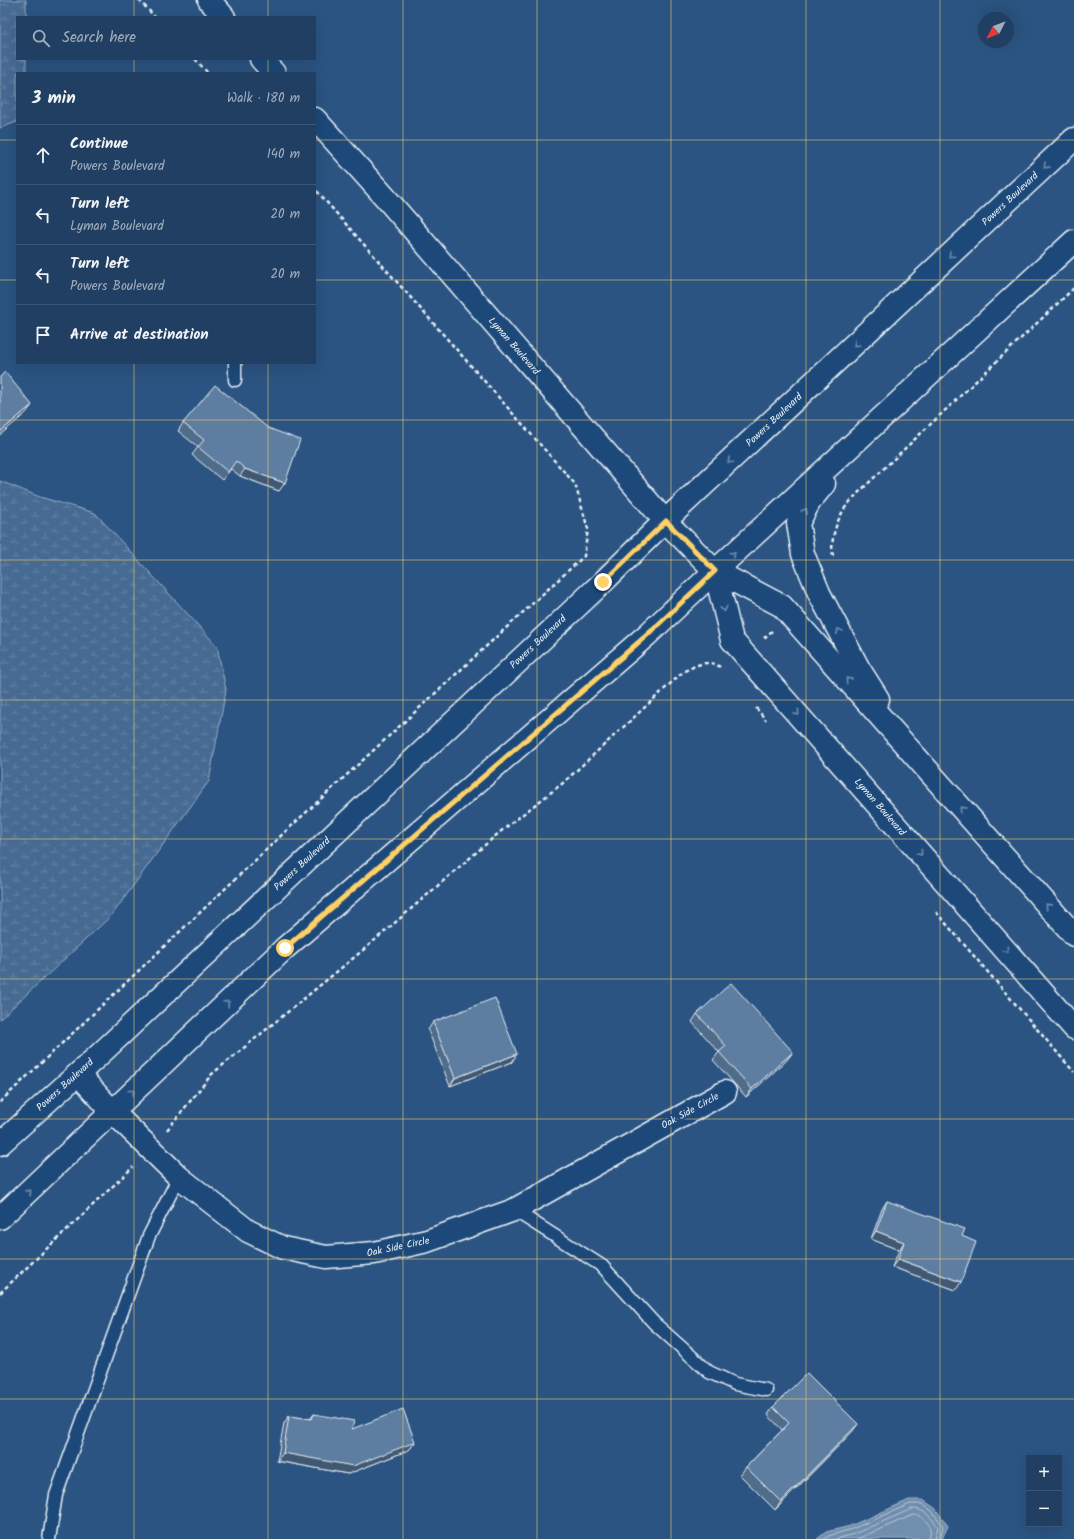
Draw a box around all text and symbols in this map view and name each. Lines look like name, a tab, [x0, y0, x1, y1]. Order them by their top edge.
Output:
north arrow	[978, 12, 1014, 48]
search box	[16, 16, 316, 60]
text: Search here	[62, 26, 136, 50]
icon: search	[30, 27, 52, 49]
text: 3 min	[32, 85, 76, 112]
text: Walk · 180 m	[227, 88, 300, 109]
text: Continue	[70, 132, 128, 156]
icon: ahead	[32, 144, 54, 166]
text: 140 m	[267, 144, 300, 165]
text: Powers Boulevard	[70, 156, 164, 177]
one-way arrow	[1043, 161, 1051, 168]
street label: Powers Boulevard	[978, 168, 1043, 230]
text: Turn left	[70, 192, 130, 216]
icon: left	[32, 204, 54, 226]
text: 20 m	[270, 204, 300, 225]
text: Lyman Boulevard	[70, 216, 164, 237]
one-way arrow	[948, 250, 956, 257]
text: Turn left	[70, 252, 130, 276]
icon: left	[32, 264, 54, 286]
text: 20 m	[270, 264, 300, 285]
text: Powers Boulevard	[70, 276, 164, 297]
street label: Lyman Boulevard	[484, 314, 544, 379]
text: Arrive at destination	[70, 323, 209, 347]
icon: arrive	[32, 324, 54, 346]
one-way arrow	[853, 339, 861, 346]
street label: Powers Boulevard	[742, 389, 807, 451]
one-way arrow	[727, 456, 735, 464]
one-way arrow	[800, 508, 807, 515]
one-way arrow	[728, 552, 736, 559]
route end	[594, 573, 612, 591]
one-way arrow	[720, 605, 728, 612]
street label: Powers Boulevard	[506, 611, 571, 673]
one-way arrow	[836, 628, 844, 635]
one-way arrow	[845, 677, 852, 685]
one-way arrow	[792, 709, 799, 716]
street label: Lyman Boulevard	[850, 775, 910, 840]
one-way arrow	[959, 806, 966, 813]
street label: Powers Boulevard	[270, 833, 335, 895]
one-way arrow	[915, 848, 922, 856]
one-way arrow	[1045, 903, 1053, 911]
route start	[276, 939, 294, 957]
one-way arrow	[1001, 946, 1008, 953]
one-way arrow	[222, 1000, 230, 1008]
street label: Powers Boulevard	[33, 1054, 98, 1115]
street label: Oak Side Circle	[658, 1088, 722, 1133]
one-way arrow	[127, 1089, 135, 1097]
one-way arrow	[24, 1189, 32, 1197]
street label: Oak Side Circle	[365, 1232, 431, 1261]
map controls	[1026, 1455, 1062, 1527]
button: +	[1026, 1455, 1062, 1491]
button: −	[1026, 1491, 1062, 1527]

